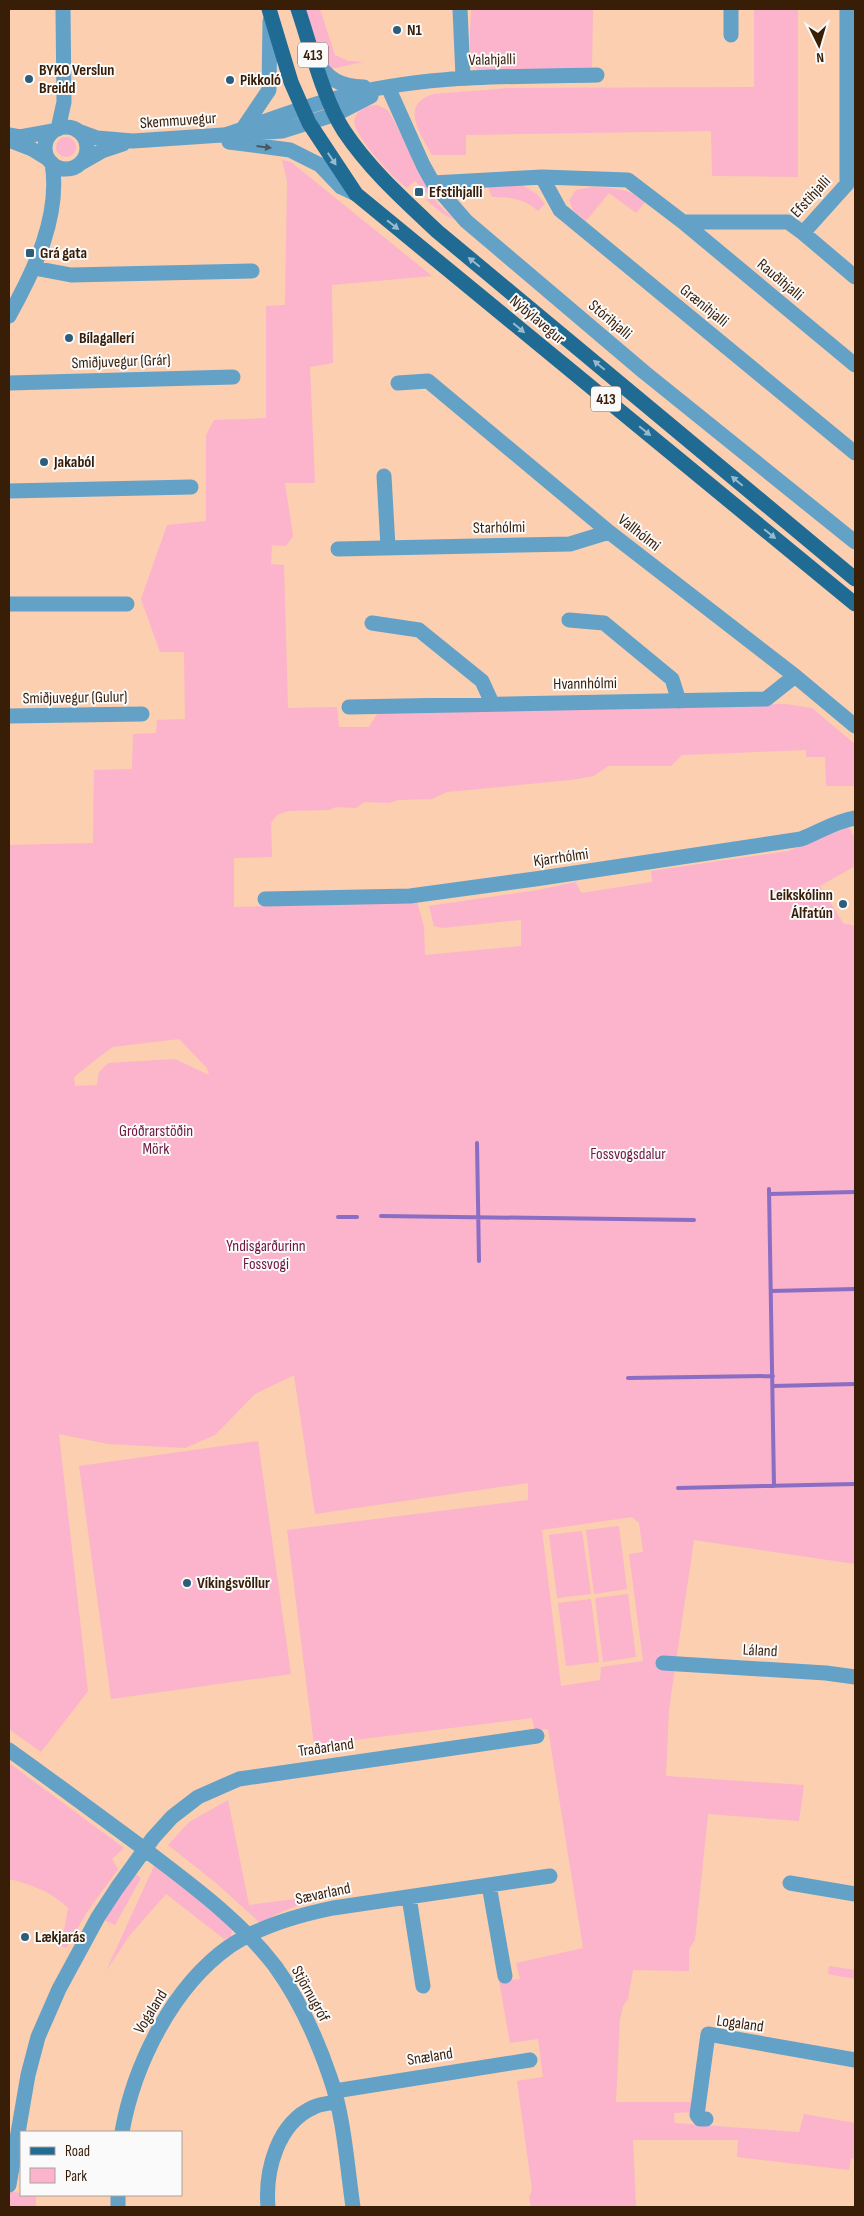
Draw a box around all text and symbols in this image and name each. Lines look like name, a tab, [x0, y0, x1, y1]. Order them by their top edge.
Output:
north arrow	[794, 20, 844, 70]
place label: N1	[407, 21, 423, 40]
marker: N1	[391, 24, 403, 36]
road number: 413	[298, 42, 328, 68]
text: N	[816, 49, 825, 66]
street label: Valahjalli	[468, 50, 516, 70]
place label: BYKO Verslun Breidd	[39, 61, 114, 98]
place label: Pikkoló	[240, 71, 281, 90]
marker: BYKO Verslun Breidd	[23, 73, 35, 85]
marker: Pikkoló	[224, 74, 236, 86]
street label: Skemmuvegur	[139, 109, 217, 133]
one-way arrow	[256, 143, 272, 151]
one-way arrow	[327, 152, 337, 165]
street label: Efstihjalli	[787, 172, 835, 222]
place label: Efstihjalli	[429, 183, 482, 202]
marker: Efstihjalli	[413, 186, 425, 198]
one-way arrow	[386, 219, 399, 230]
place label: Grá gata	[40, 244, 87, 263]
marker: Grá gata	[24, 247, 36, 259]
street label: Rauðihjalli	[753, 255, 807, 305]
one-way arrow	[468, 256, 481, 267]
street label: Grænihjalli	[676, 281, 732, 331]
street label: Nýbýlavegur	[506, 291, 569, 349]
street label: Stórihjalli	[584, 296, 636, 344]
one-way arrow	[512, 322, 525, 333]
place label: Bílagallerí	[79, 329, 135, 348]
marker: Bílagallerí	[63, 332, 75, 344]
street label: Smiðjuvegur (Grár)	[71, 351, 171, 373]
one-way arrow	[593, 360, 606, 371]
road number: 413	[591, 386, 621, 412]
one-way arrow	[638, 425, 650, 437]
place label: Jakaból	[53, 453, 95, 472]
marker: Jakaból	[38, 456, 50, 468]
one-way arrow	[731, 475, 744, 486]
street label: Vallhólmi	[614, 511, 664, 555]
street label: Starhólmi	[473, 518, 525, 538]
one-way arrow	[763, 529, 776, 540]
street label: Hvannhólmi	[553, 674, 617, 694]
street label: Smiðjuvegur (Gulur)	[22, 688, 128, 708]
street label: Kjarrhólmi	[532, 845, 590, 871]
place label: Leikskólinn Álfatún	[770, 886, 833, 923]
marker: Leikskólinn Álfatún	[837, 898, 849, 910]
park label: Gróðrarstöðin Mörk	[119, 1122, 193, 1159]
park label: Fossvogsdalur	[590, 1145, 666, 1164]
park label: Yndisgarðurinn Fossvogi	[226, 1237, 306, 1274]
place label: Víkingsvöllur	[197, 1574, 270, 1593]
marker: Víkingsvöllur	[181, 1577, 193, 1589]
street label: Láland	[742, 1641, 778, 1661]
street label: Traðarland	[297, 1735, 355, 1761]
street label: Sævarland	[294, 1879, 352, 1909]
place label: Lækjarás	[35, 1928, 86, 1947]
marker: Lækjarás	[19, 1931, 31, 1943]
street label: Stjörnugróf	[287, 1963, 333, 2026]
street label: Vogaland	[130, 1986, 172, 2038]
street label: Logaland	[715, 2011, 765, 2037]
street label: Snæland	[406, 2044, 454, 2070]
legend	[20, 2131, 182, 2196]
text: Road	[65, 2142, 90, 2161]
text: Park	[65, 2167, 87, 2186]

